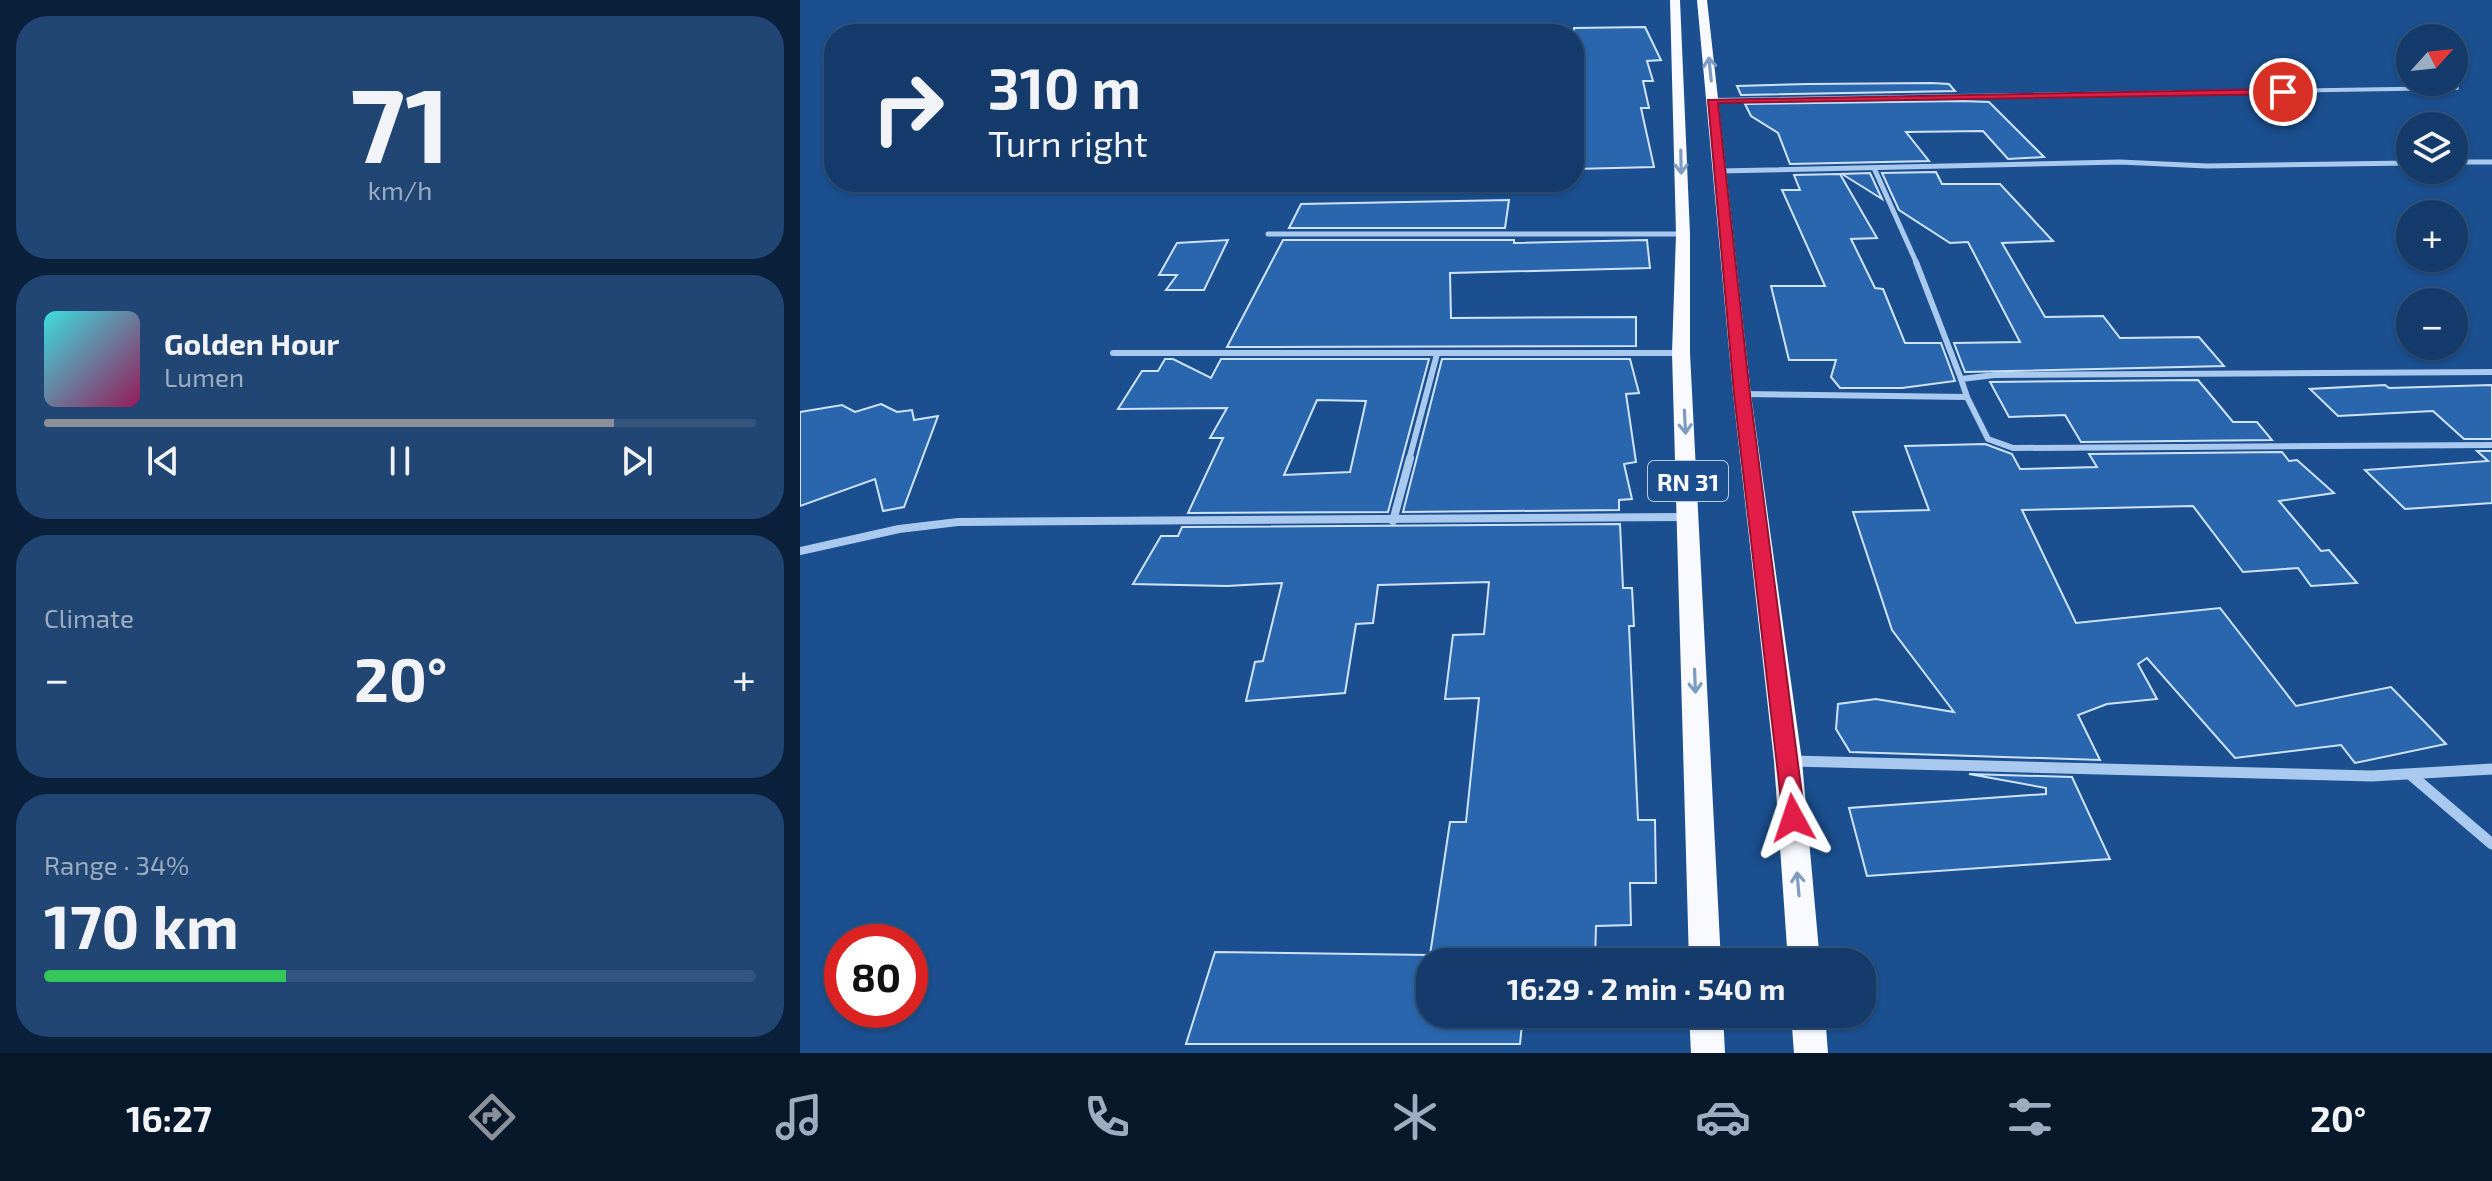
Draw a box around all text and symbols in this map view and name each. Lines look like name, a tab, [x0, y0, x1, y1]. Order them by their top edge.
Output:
north arrow	[2396, 24, 2468, 96]
map controls	[2396, 24, 2468, 360]
text: 310 m	[988, 53, 1141, 120]
icon: right	[856, 56, 960, 160]
one-way arrow	[1702, 56, 1717, 83]
pin	[2249, 58, 2317, 126]
text: 71	[350, 59, 450, 184]
icon: arrive	[2261, 70, 2305, 114]
button: layers	[2396, 112, 2468, 184]
text: Turn right	[988, 121, 1148, 164]
one-way arrow	[1673, 148, 1689, 175]
text: km/h	[368, 174, 432, 205]
button: +	[2396, 200, 2468, 272]
button: −	[2396, 288, 2468, 360]
text: Golden Hour	[164, 325, 339, 361]
text: Lumen	[164, 361, 244, 392]
one-way arrow	[1677, 408, 1692, 435]
icon: previous	[141, 439, 185, 483]
icon: pause	[378, 439, 422, 483]
icon: next	[615, 439, 659, 483]
road number: RN 31	[1648, 461, 1728, 501]
text: Climate	[44, 602, 134, 633]
text: 20°	[354, 642, 447, 714]
text: −	[44, 651, 70, 704]
text: +	[732, 651, 756, 704]
one-way arrow	[1688, 667, 1703, 694]
position arrow	[1751, 776, 1835, 860]
text: Range · 34%	[44, 849, 189, 880]
one-way arrow	[1790, 871, 1805, 898]
text: 170 km	[44, 889, 239, 961]
speed limit sign: 80	[824, 924, 928, 1028]
text: 16:29 · 2 min · 540 m	[1507, 970, 1785, 1006]
icon: directions	[464, 1089, 520, 1145]
icon: music	[771, 1089, 827, 1145]
icon: phone	[1079, 1089, 1135, 1145]
icon: climate	[1387, 1089, 1443, 1145]
icon: car	[1695, 1089, 1751, 1145]
icon: filters	[2002, 1089, 2058, 1145]
text: 16:27	[126, 1096, 212, 1139]
text: 20°	[2310, 1096, 2366, 1139]

